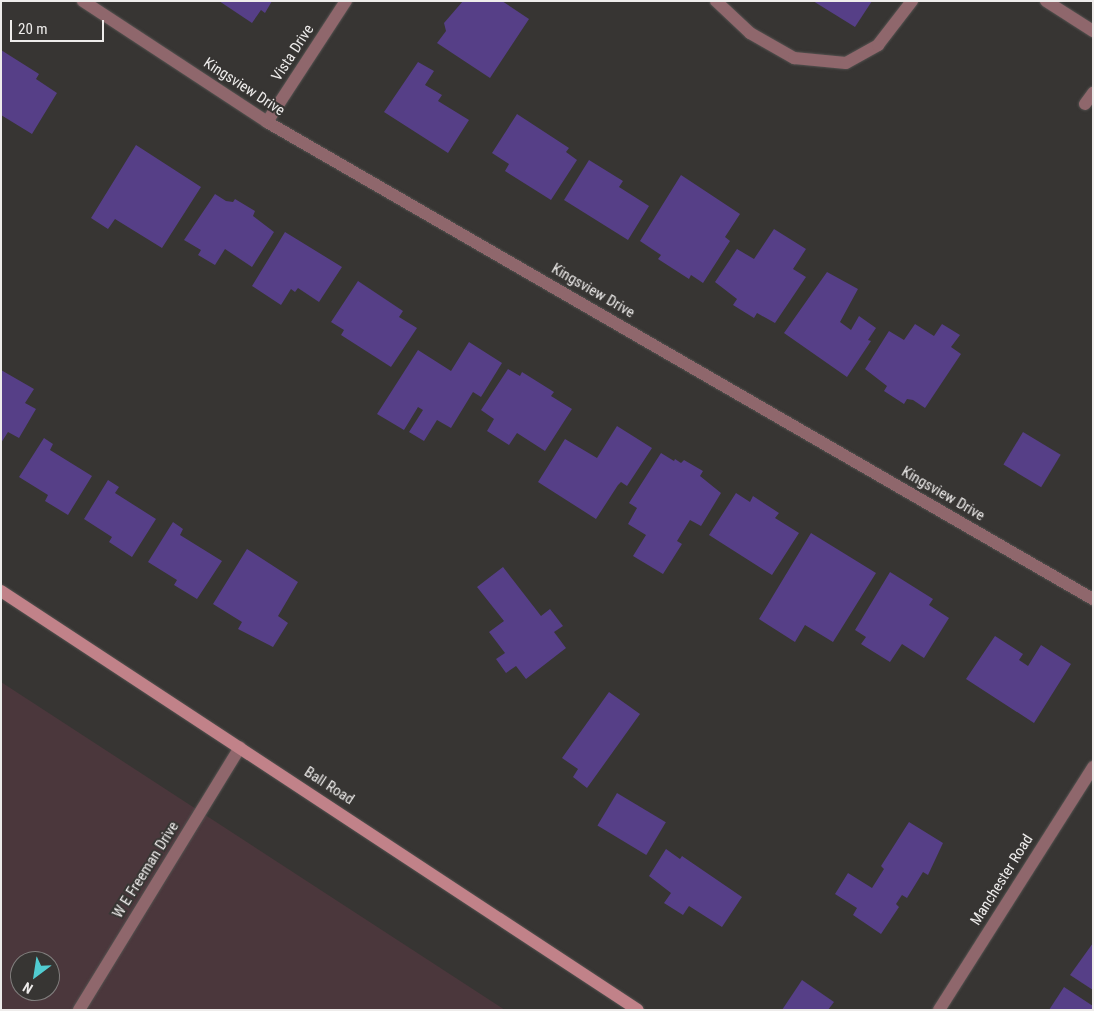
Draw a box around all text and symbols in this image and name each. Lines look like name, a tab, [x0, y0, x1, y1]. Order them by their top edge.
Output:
scale bar	[12, 10, 106, 42]
text: 20 m	[18, 20, 48, 38]
street label: Vista Drive	[268, 21, 318, 85]
street label: Kingsview Drive	[200, 54, 288, 120]
street label: Kingsview Drive	[548, 260, 638, 322]
street label: Kingsview Drive	[898, 463, 988, 525]
street label: Ball Road	[301, 763, 357, 809]
street label: W E Freeman Drive	[109, 818, 183, 922]
street label: Manchester Road	[967, 831, 1037, 929]
north arrow	[10, 951, 60, 1001]
text: N	[20, 979, 36, 997]

